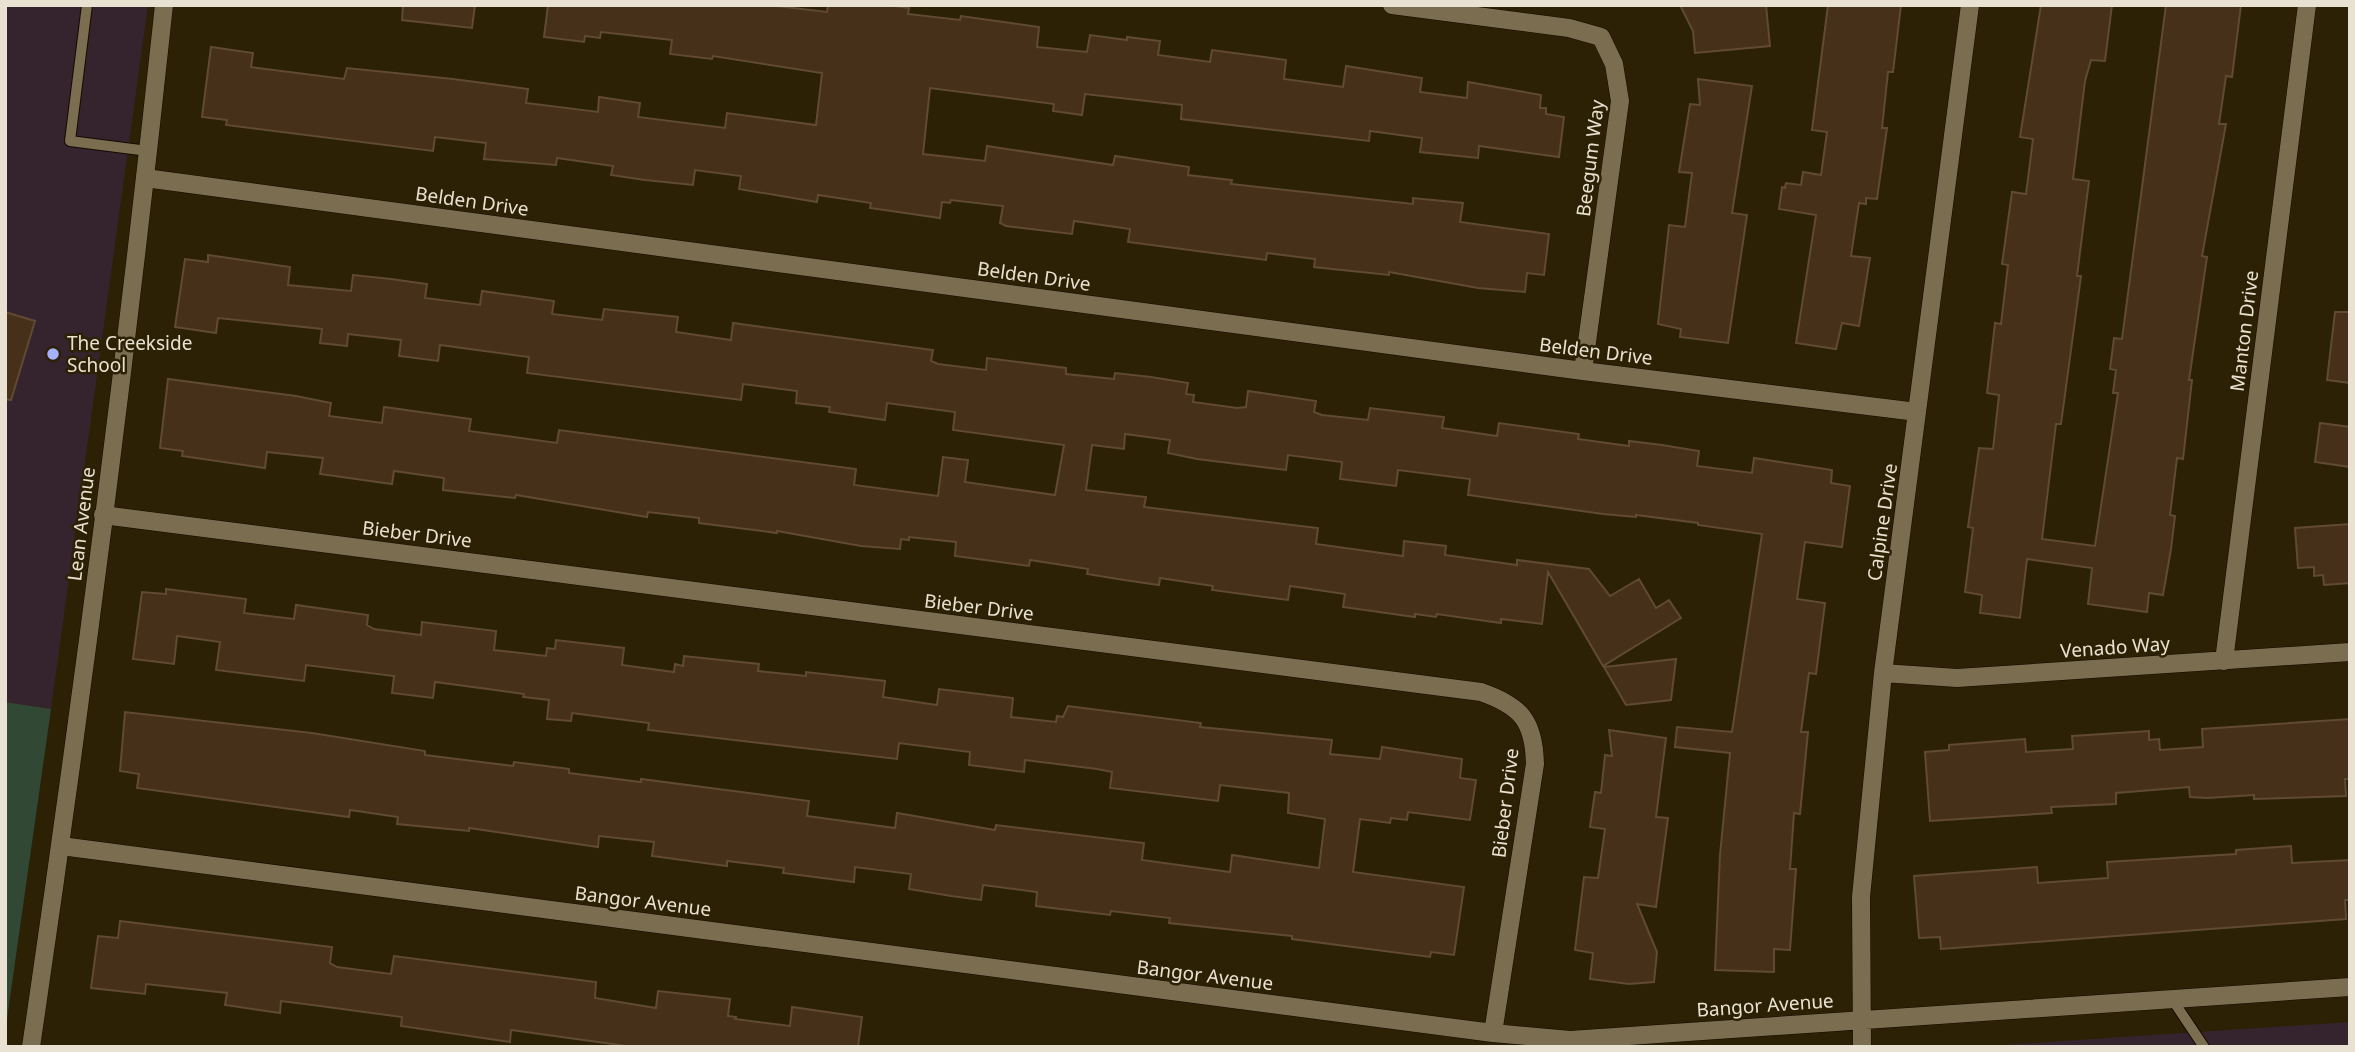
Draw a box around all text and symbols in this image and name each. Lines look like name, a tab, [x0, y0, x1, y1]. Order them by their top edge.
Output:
street label: Beegum Way	[1570, 98, 1610, 218]
street label: Belden Drive	[414, 180, 530, 222]
street label: Belden Drive	[976, 255, 1092, 297]
street label: Manton Drive	[2224, 269, 2264, 393]
place label: The Creekside School	[67, 330, 192, 378]
street label: Belden Drive	[1538, 331, 1654, 371]
marker: The Creekside School	[45, 346, 61, 362]
street label: Calpine Drive	[1861, 461, 1903, 583]
street label: Lean Avenue	[61, 465, 101, 583]
street label: Bieber Drive	[361, 514, 473, 554]
street label: Bieber Drive	[923, 587, 1035, 627]
street label: Venado Way	[2059, 630, 2171, 664]
street label: Bieber Drive	[1485, 747, 1525, 859]
street label: Bangor Avenue	[573, 880, 713, 922]
street label: Bangor Avenue	[1135, 954, 1275, 996]
street label: Bangor Avenue	[1696, 987, 1834, 1023]

